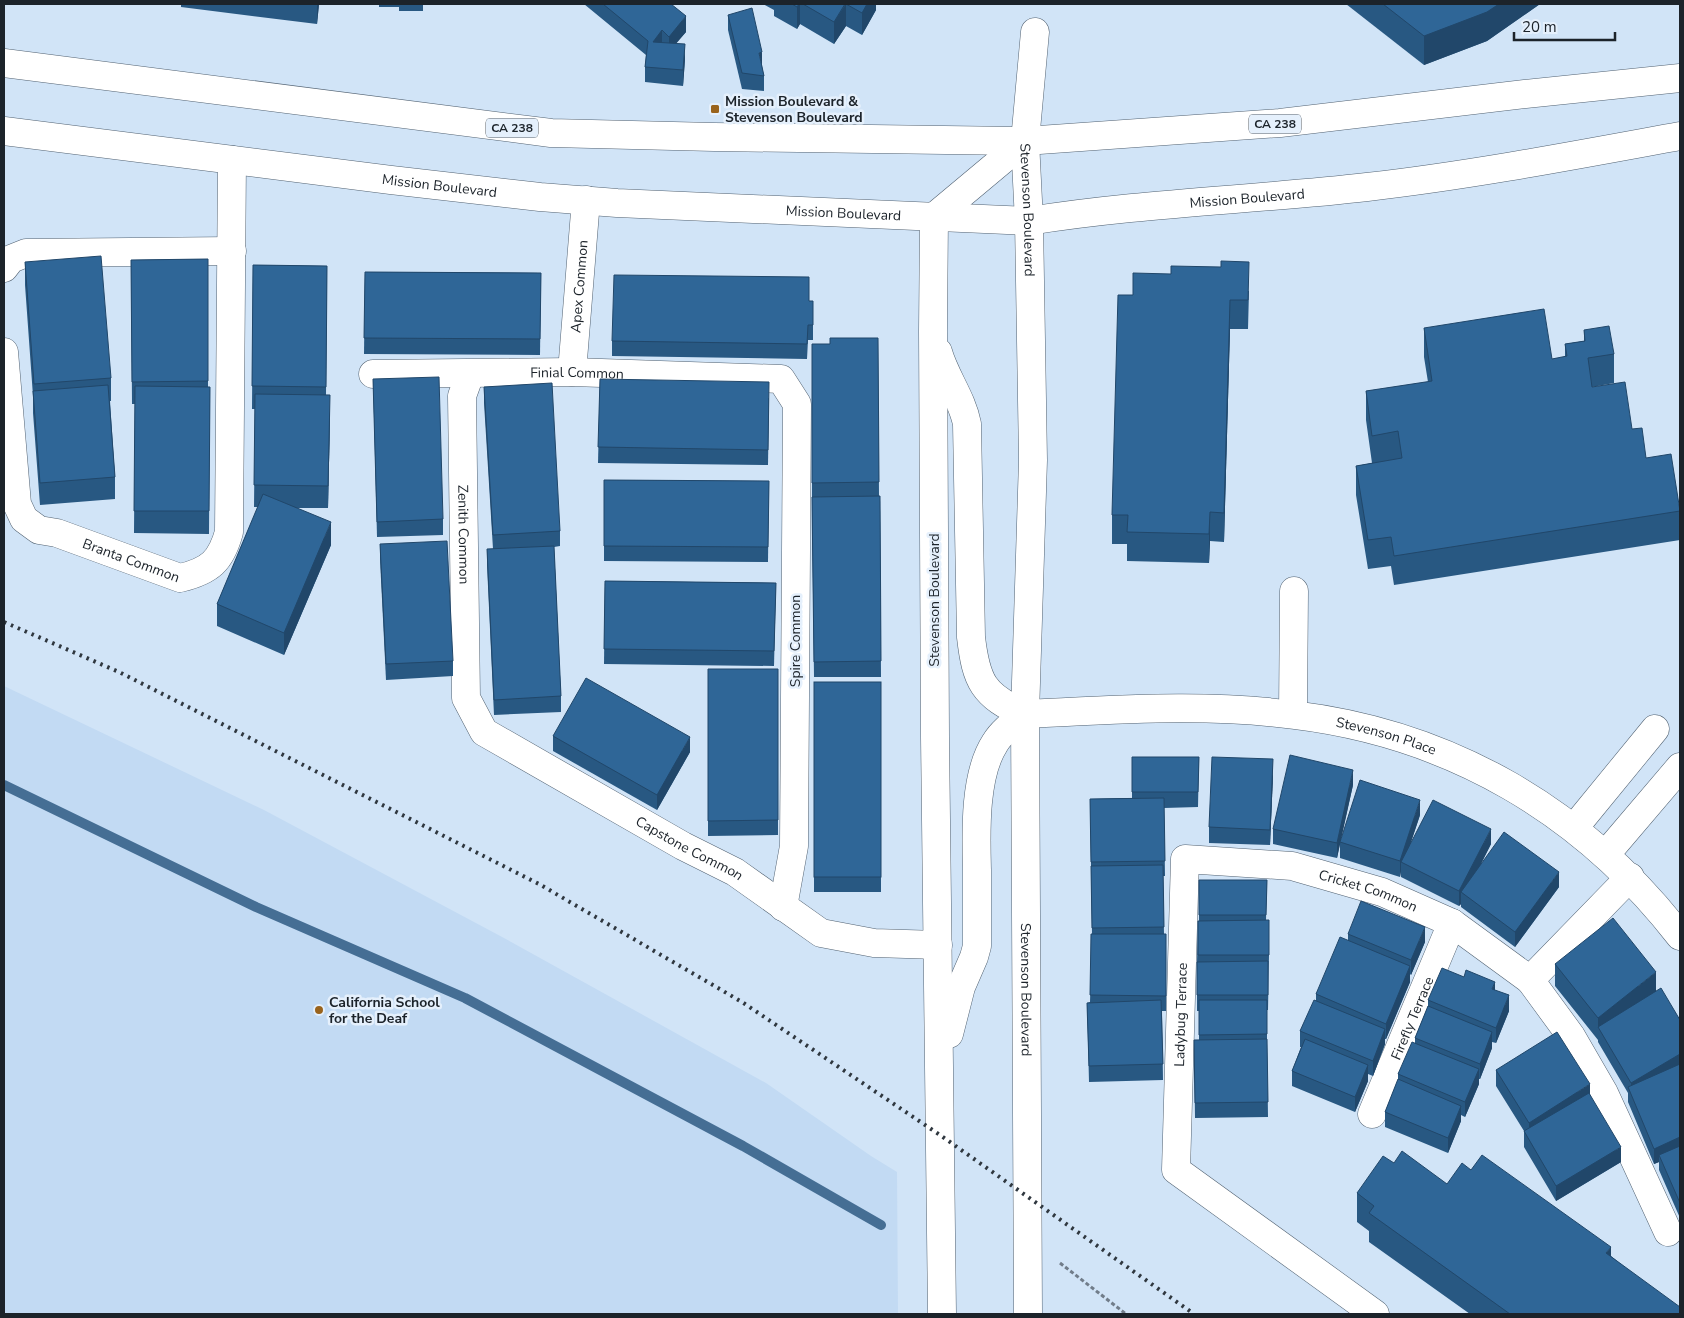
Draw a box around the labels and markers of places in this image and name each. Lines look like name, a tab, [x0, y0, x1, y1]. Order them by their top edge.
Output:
place label: Mission Boulevard & Stevenson Boulevard	[725, 92, 863, 127]
marker: Mission Boulevard & Stevenson Boulevard	[709, 103, 721, 115]
place label: California School for the Deaf	[329, 993, 440, 1028]
marker: California School for the Deaf	[313, 1004, 325, 1016]

